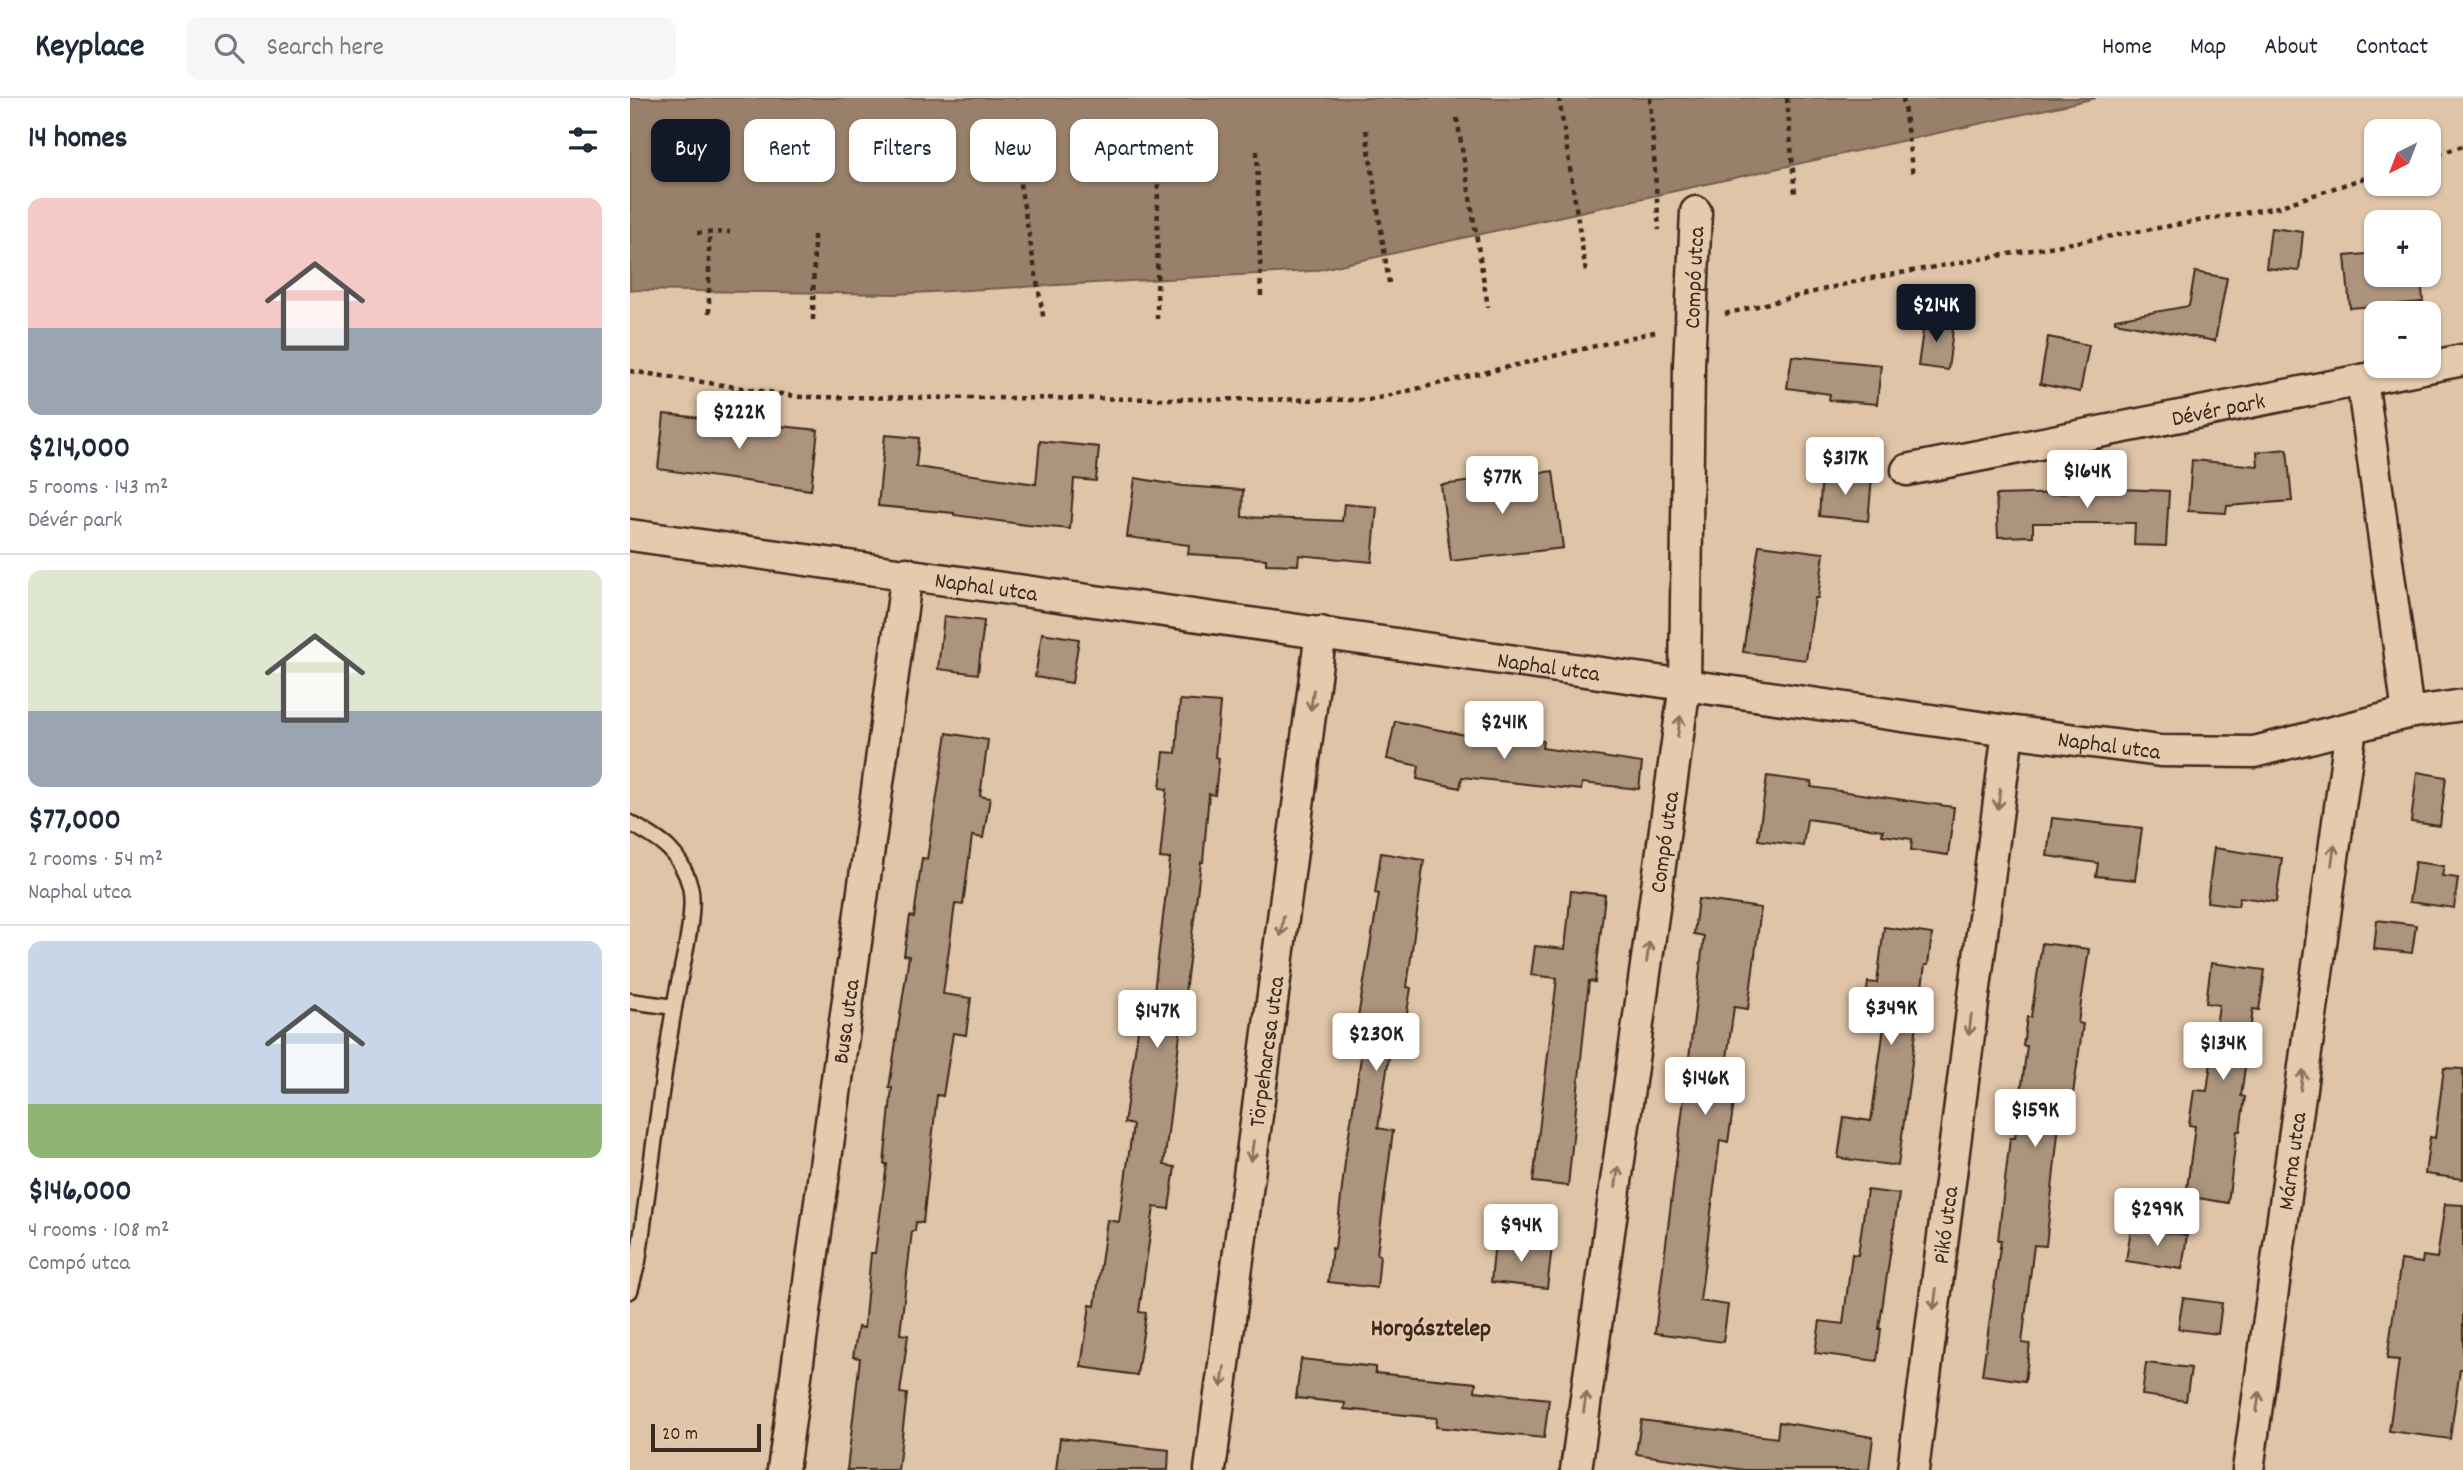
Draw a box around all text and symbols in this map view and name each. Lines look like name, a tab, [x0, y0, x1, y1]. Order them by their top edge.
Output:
search box	[186, 17, 676, 80]
text: Keyplace	[35, 25, 144, 72]
icon: search	[210, 29, 248, 67]
text: Search here	[266, 30, 384, 67]
text: Home	[2102, 31, 2152, 65]
text: Map	[2190, 31, 2226, 65]
text: About	[2264, 31, 2318, 65]
text: Contact	[2356, 31, 2428, 65]
text: 14 homes	[28, 119, 127, 162]
chip: Buy	[651, 119, 730, 182]
chip: Rent	[744, 119, 835, 182]
chip: Filters	[849, 119, 956, 182]
chip: New	[970, 119, 1056, 182]
chip: Apartment	[1070, 119, 1218, 182]
north arrow	[2364, 119, 2441, 196]
map controls	[2364, 119, 2441, 378]
icon: filters	[564, 121, 602, 159]
button: +	[2364, 210, 2441, 287]
street label: Compó utca	[1678, 225, 1715, 330]
icon: home	[252, 243, 378, 369]
pin: $214K	[1887, 285, 1985, 344]
text: $214K	[1913, 290, 1959, 323]
button: −	[2364, 301, 2441, 378]
street label: Dévér park	[2169, 387, 2268, 437]
pin: $222K	[690, 392, 788, 451]
text: $222K	[713, 397, 765, 430]
text: $214,000	[28, 429, 130, 472]
pin: $317K	[1796, 438, 1894, 497]
text: $317K	[1822, 443, 1868, 476]
pin: $164K	[2038, 450, 2136, 510]
pin: $77K	[1461, 456, 1543, 516]
text: $164K	[2063, 456, 2111, 489]
text: $77K	[1482, 462, 1522, 495]
text: 5 rooms · 143 m²	[28, 472, 168, 505]
text: Dévér park	[28, 505, 122, 538]
street label: Naphal utca	[932, 566, 1041, 613]
icon: home	[252, 615, 378, 741]
street label: Naphal utca	[1495, 646, 1603, 693]
one-way arrow	[1305, 688, 1318, 711]
pin: $241K	[1455, 702, 1553, 761]
text: $241K	[1481, 707, 1527, 740]
one-way arrow	[1673, 716, 1686, 738]
street label: Naphal utca	[2055, 725, 2163, 771]
one-way arrow	[1993, 787, 2006, 810]
street label: Compó utca	[1643, 789, 1690, 895]
text: $77,000	[28, 801, 121, 844]
text: 2 rooms · 54 m²	[28, 844, 163, 877]
one-way arrow	[2327, 844, 2340, 866]
text: Naphal utca	[28, 877, 131, 910]
one-way arrow	[1276, 914, 1289, 936]
one-way arrow	[1642, 941, 1655, 964]
street label: Törpeharcsa utca	[1243, 973, 1295, 1130]
street label: Busa utca	[826, 976, 871, 1066]
icon: home	[252, 986, 378, 1112]
pin: $349K	[1842, 988, 1940, 1047]
pin: $147K	[1108, 990, 1206, 1050]
text: $349K	[1865, 993, 1917, 1026]
text: $147K	[1134, 996, 1180, 1029]
one-way arrow	[1964, 1013, 1977, 1036]
pin: $230K	[1327, 1014, 1425, 1073]
text: $230K	[1348, 1019, 1404, 1052]
pin: $134K	[2174, 1023, 2272, 1082]
text: $134K	[2199, 1028, 2247, 1061]
pin: $146K	[1656, 1058, 1754, 1117]
text: $146K	[1681, 1063, 1729, 1096]
one-way arrow	[2296, 1069, 2309, 1092]
pin: $159K	[1986, 1090, 2084, 1149]
text: $159K	[2011, 1095, 2059, 1128]
street label: Márna utca	[2271, 1109, 2318, 1213]
one-way arrow	[1246, 1139, 1259, 1162]
one-way arrow	[1610, 1166, 1623, 1189]
text: $146,000	[28, 1172, 132, 1215]
street label: Pikó utca	[1927, 1183, 1969, 1266]
pin: $299K	[2108, 1188, 2206, 1248]
text: $299K	[2130, 1194, 2184, 1227]
pin: $94K	[1480, 1204, 1562, 1264]
text: $94K	[1500, 1210, 1542, 1243]
text: 4 rooms · 108 m²	[28, 1215, 169, 1248]
text: Compó utca	[28, 1248, 130, 1281]
one-way arrow	[1928, 1287, 1941, 1310]
district label: Horgásztelep	[1371, 1313, 1491, 1347]
one-way arrow	[1216, 1365, 1229, 1388]
one-way arrow	[1579, 1392, 1592, 1414]
one-way arrow	[2251, 1392, 2264, 1414]
scale bar	[651, 1421, 761, 1453]
text: 20 m	[662, 1422, 698, 1449]

